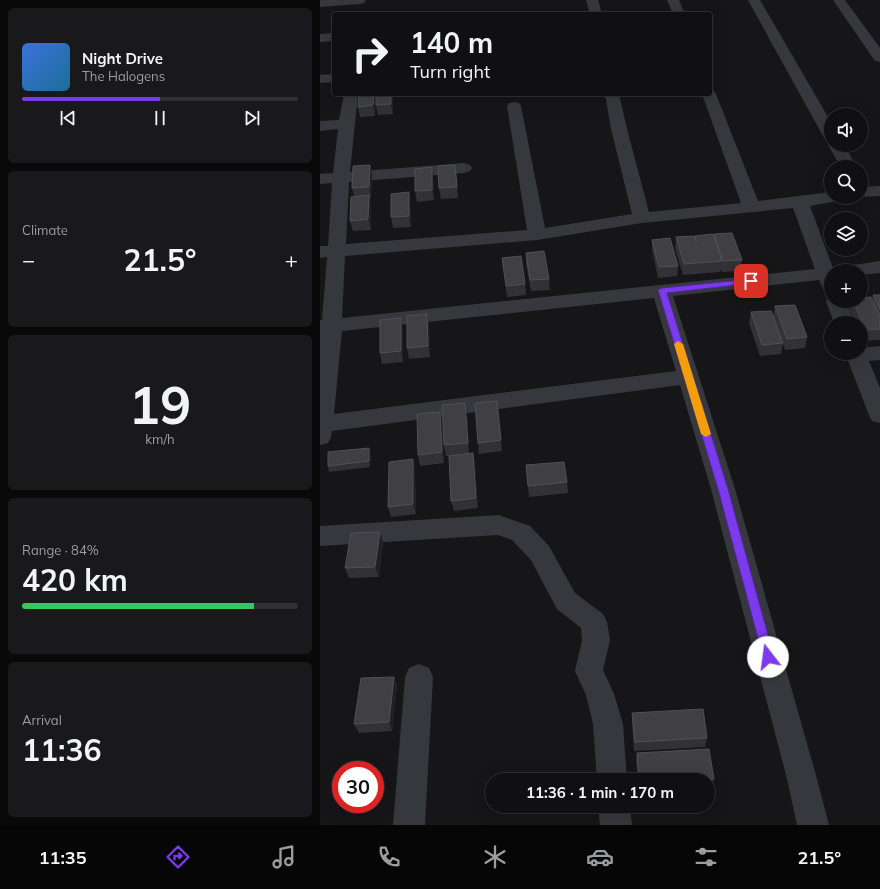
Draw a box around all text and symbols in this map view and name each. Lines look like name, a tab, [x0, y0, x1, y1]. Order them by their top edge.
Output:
text: 140 m	[410, 25, 493, 60]
icon: right	[344, 28, 396, 80]
text: Night Drive	[82, 49, 163, 68]
text: Turn right	[410, 60, 490, 83]
text: The Halogens	[82, 68, 165, 84]
icon: previous	[57, 107, 79, 129]
icon: pause	[149, 107, 171, 129]
icon: next	[241, 107, 263, 129]
map controls	[824, 108, 868, 360]
button: sound	[824, 108, 868, 152]
button: search	[824, 160, 868, 204]
button: layers	[824, 212, 868, 256]
text: Climate	[22, 222, 68, 238]
text: 21.5°	[124, 241, 196, 279]
text: −	[22, 246, 35, 274]
text: +	[285, 246, 298, 274]
pin	[734, 264, 768, 298]
button: +	[824, 264, 868, 308]
icon: arrive	[740, 270, 762, 292]
button: −	[824, 316, 868, 360]
text: 19	[129, 372, 191, 437]
text: km/h	[145, 431, 175, 447]
text: Range · 84%	[22, 542, 99, 558]
text: 420 km	[22, 561, 128, 599]
position arrow	[747, 636, 789, 678]
text: Arrival	[22, 712, 62, 728]
text: 11:36	[22, 731, 101, 769]
speed limit sign: 30	[332, 761, 384, 813]
text: 11:36 · 1 min · 170 m	[526, 783, 674, 802]
icon: directions	[164, 843, 192, 871]
icon: music	[270, 843, 298, 871]
icon: phone	[375, 843, 403, 871]
icon: climate	[481, 843, 509, 871]
icon: car	[586, 843, 614, 871]
icon: filters	[692, 843, 720, 871]
text: 11:35	[39, 846, 86, 869]
text: 21.5°	[798, 846, 841, 869]

